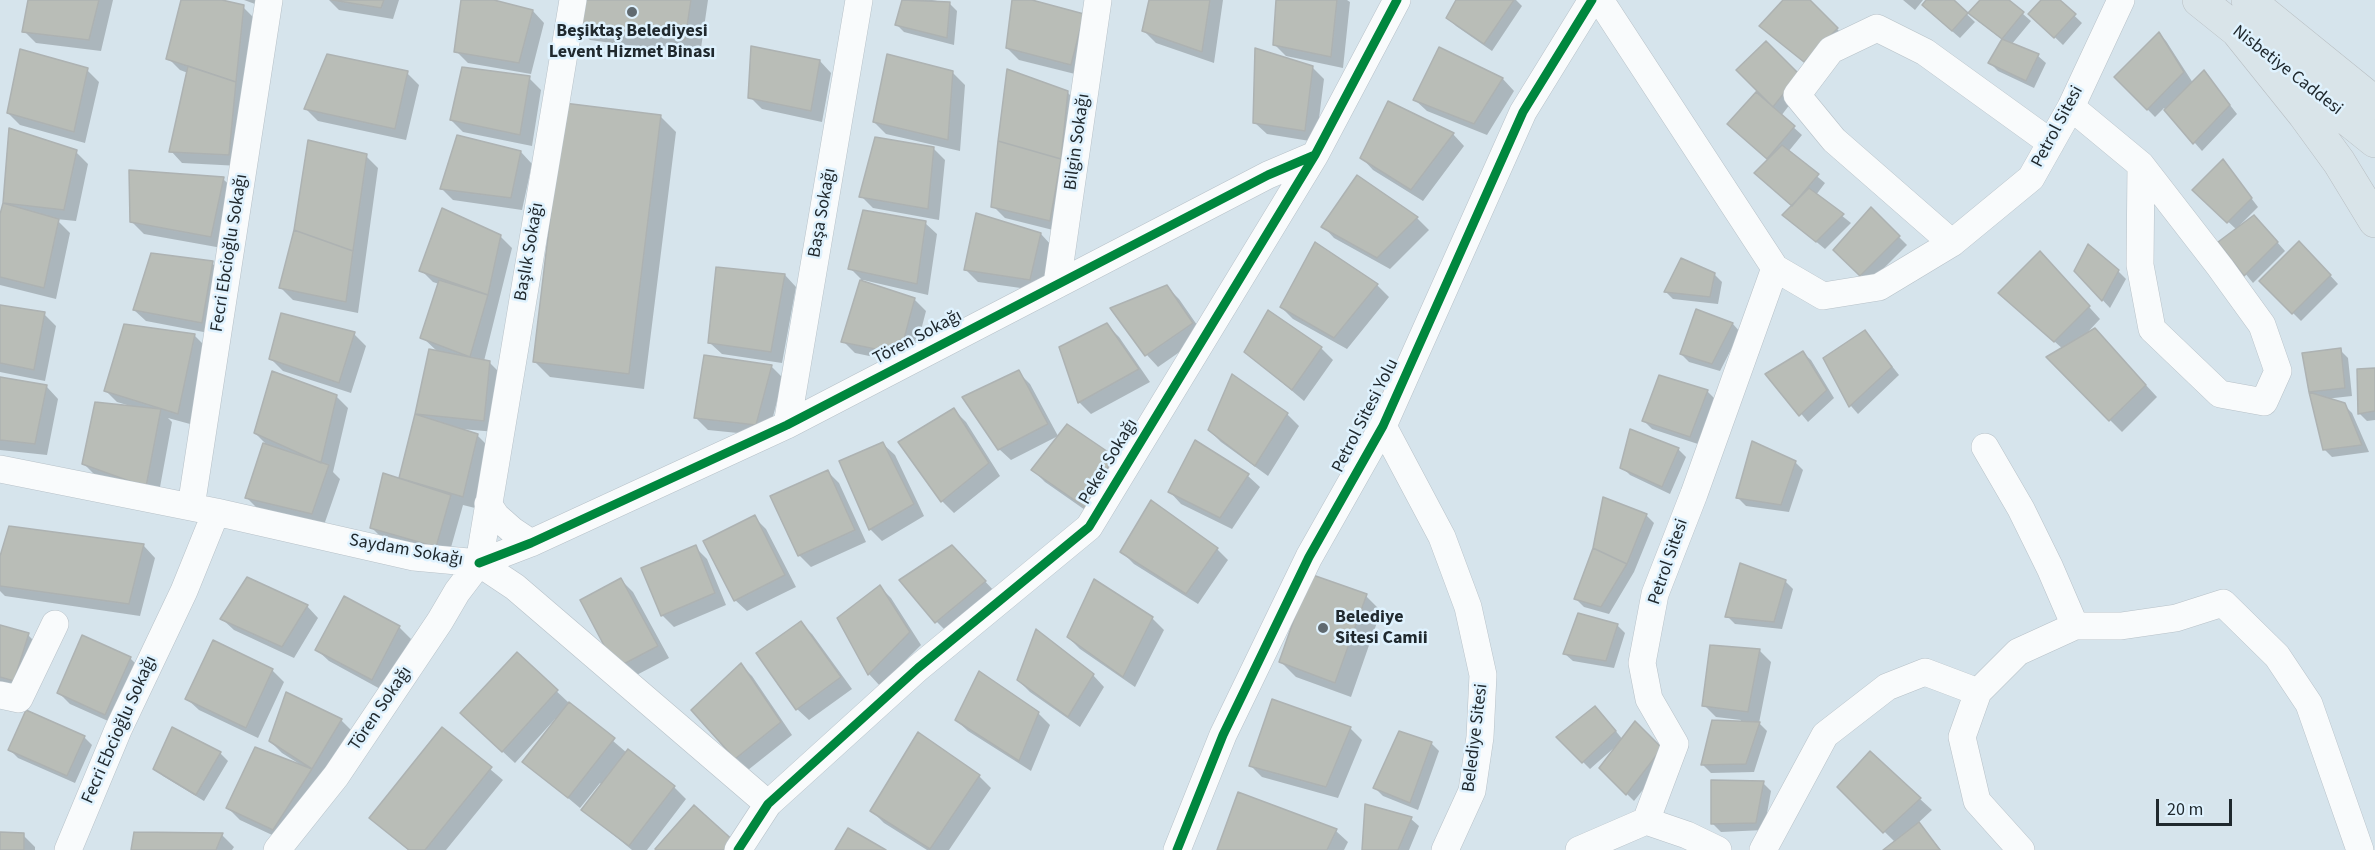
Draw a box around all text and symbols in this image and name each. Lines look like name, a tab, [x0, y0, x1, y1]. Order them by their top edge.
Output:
marker: Beşiktaş Belediyesi Levent Hizmet Binası	[625, 5, 639, 19]
place label: Beşiktaş Belediyesi Levent Hizmet Binası	[549, 21, 715, 63]
street label: Nisbetiye Caddesi	[2228, 21, 2346, 121]
street label: Petrol Sitesi	[2027, 82, 2089, 172]
street label: Bilgin Sokağı	[1061, 92, 1095, 192]
street label: Başa Sokağı	[805, 167, 841, 259]
street label: Fecri Ebcioğlu Sokağı	[207, 172, 253, 334]
street label: Başlık Sokağı	[511, 201, 549, 303]
street label: Tören Sokağı	[870, 306, 966, 370]
street label: Petrol Sitesi Yolu	[1328, 355, 1404, 477]
street label: Peker Sokağı	[1075, 415, 1143, 509]
street label: Petrol Sitesi	[1644, 516, 1694, 608]
street label: Saydam Sokağı	[347, 530, 465, 572]
place label: Belediye Sitesi Camii	[1335, 607, 1428, 650]
marker: Belediye Sitesi Camii	[1316, 621, 1330, 635]
street label: Fecri Ebcioğlu Sokağı	[78, 653, 162, 807]
street label: Tören Sokağı	[345, 663, 417, 755]
street label: Belediye Sitesi	[1459, 683, 1493, 793]
scale bar	[2159, 787, 2236, 825]
text: 20 m	[2167, 797, 2203, 822]

